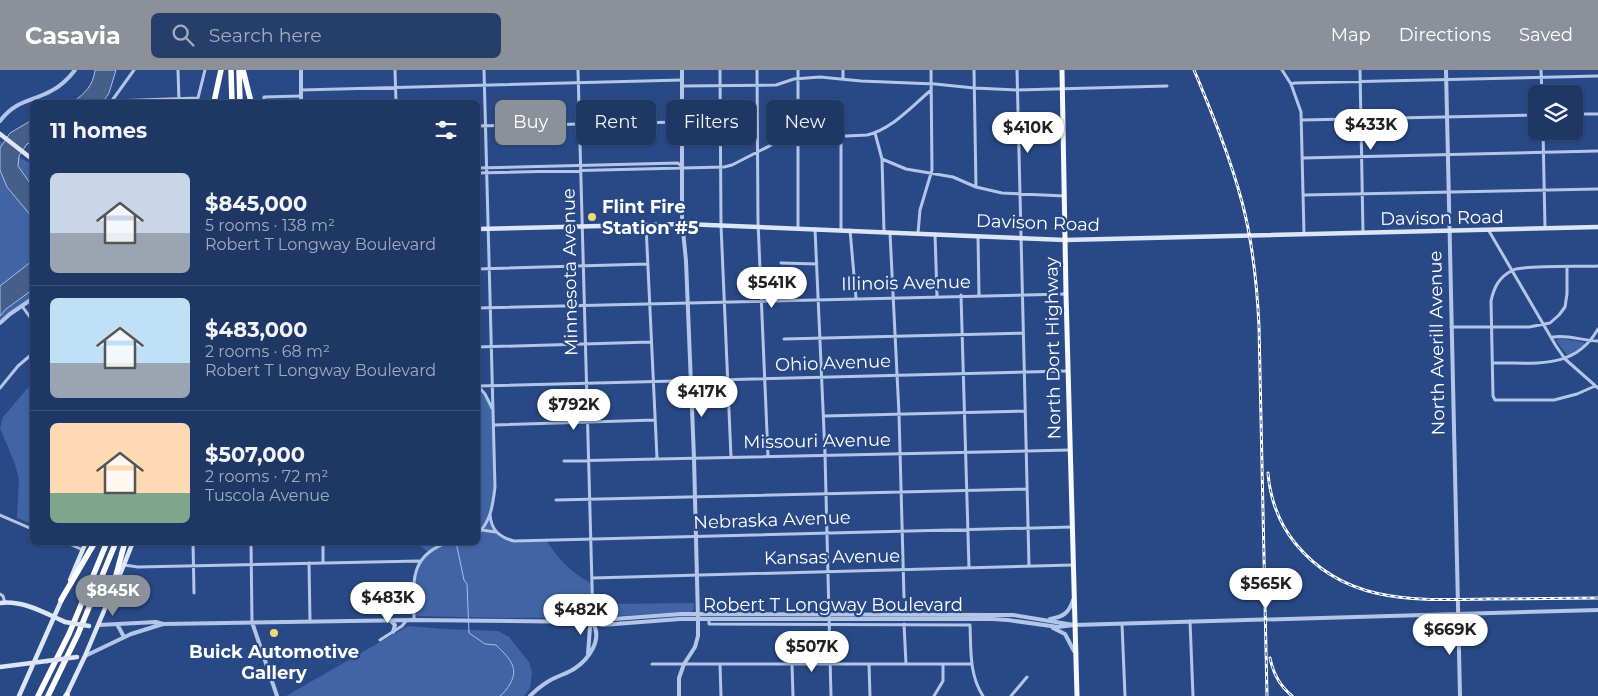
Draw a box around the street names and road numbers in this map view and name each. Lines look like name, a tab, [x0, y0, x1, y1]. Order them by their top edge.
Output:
street label: Minnesota Avenue	[558, 188, 582, 356]
street label: Davison Road	[1380, 206, 1504, 230]
street label: Davison Road	[976, 210, 1100, 236]
street label: North Averill Avenue	[1424, 250, 1450, 436]
street label: North Dort Highway	[1040, 256, 1066, 439]
street label: Illinois Avenue	[841, 271, 971, 295]
street label: Ohio Avenue	[775, 350, 891, 376]
street label: Missouri Avenue	[743, 429, 891, 453]
street label: Nebraska Avenue	[693, 506, 851, 534]
street label: Kansas Avenue	[764, 545, 900, 569]
street label: Robert T Longway Boulevard	[703, 594, 963, 616]

